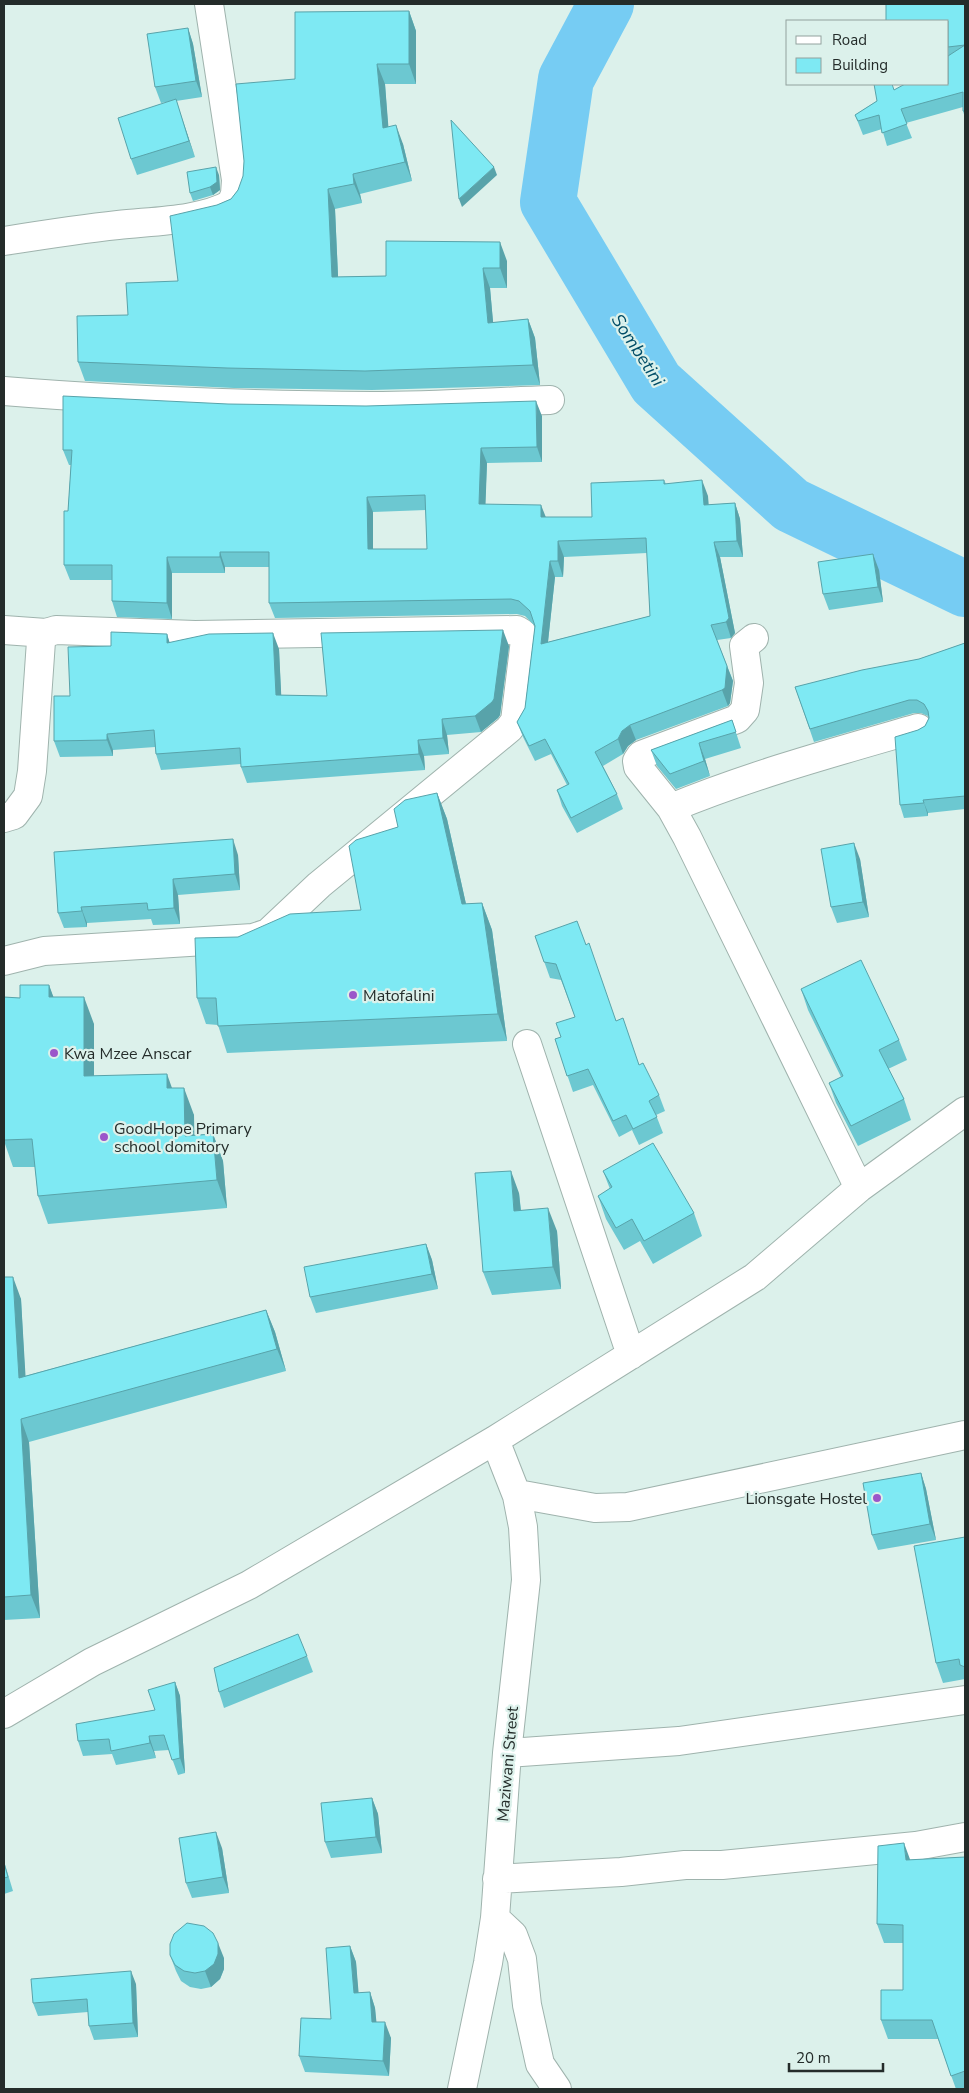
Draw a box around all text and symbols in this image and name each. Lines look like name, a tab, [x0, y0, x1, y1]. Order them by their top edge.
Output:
legend	[786, 20, 949, 85]
text: Road	[832, 30, 867, 50]
text: Building	[832, 55, 888, 75]
water label: Sombetini	[606, 309, 671, 391]
place label: Matofalini	[363, 985, 434, 1007]
marker: Matofalini	[347, 989, 359, 1001]
place label: Kwa Mzee Anscar	[64, 1043, 192, 1065]
marker: Kwa Mzee Anscar	[48, 1047, 60, 1059]
place label: GoodHope Primary school domitory	[114, 1118, 253, 1158]
marker: GoodHope Primary school domitory	[98, 1131, 110, 1143]
place label: Lionsgate Hostel	[745, 1488, 867, 1510]
marker: Lionsgate Hostel	[871, 1492, 883, 1504]
street label: Maziwani Street	[492, 1705, 524, 1823]
scale bar	[789, 2040, 883, 2072]
text: 20 m	[796, 2048, 831, 2068]

